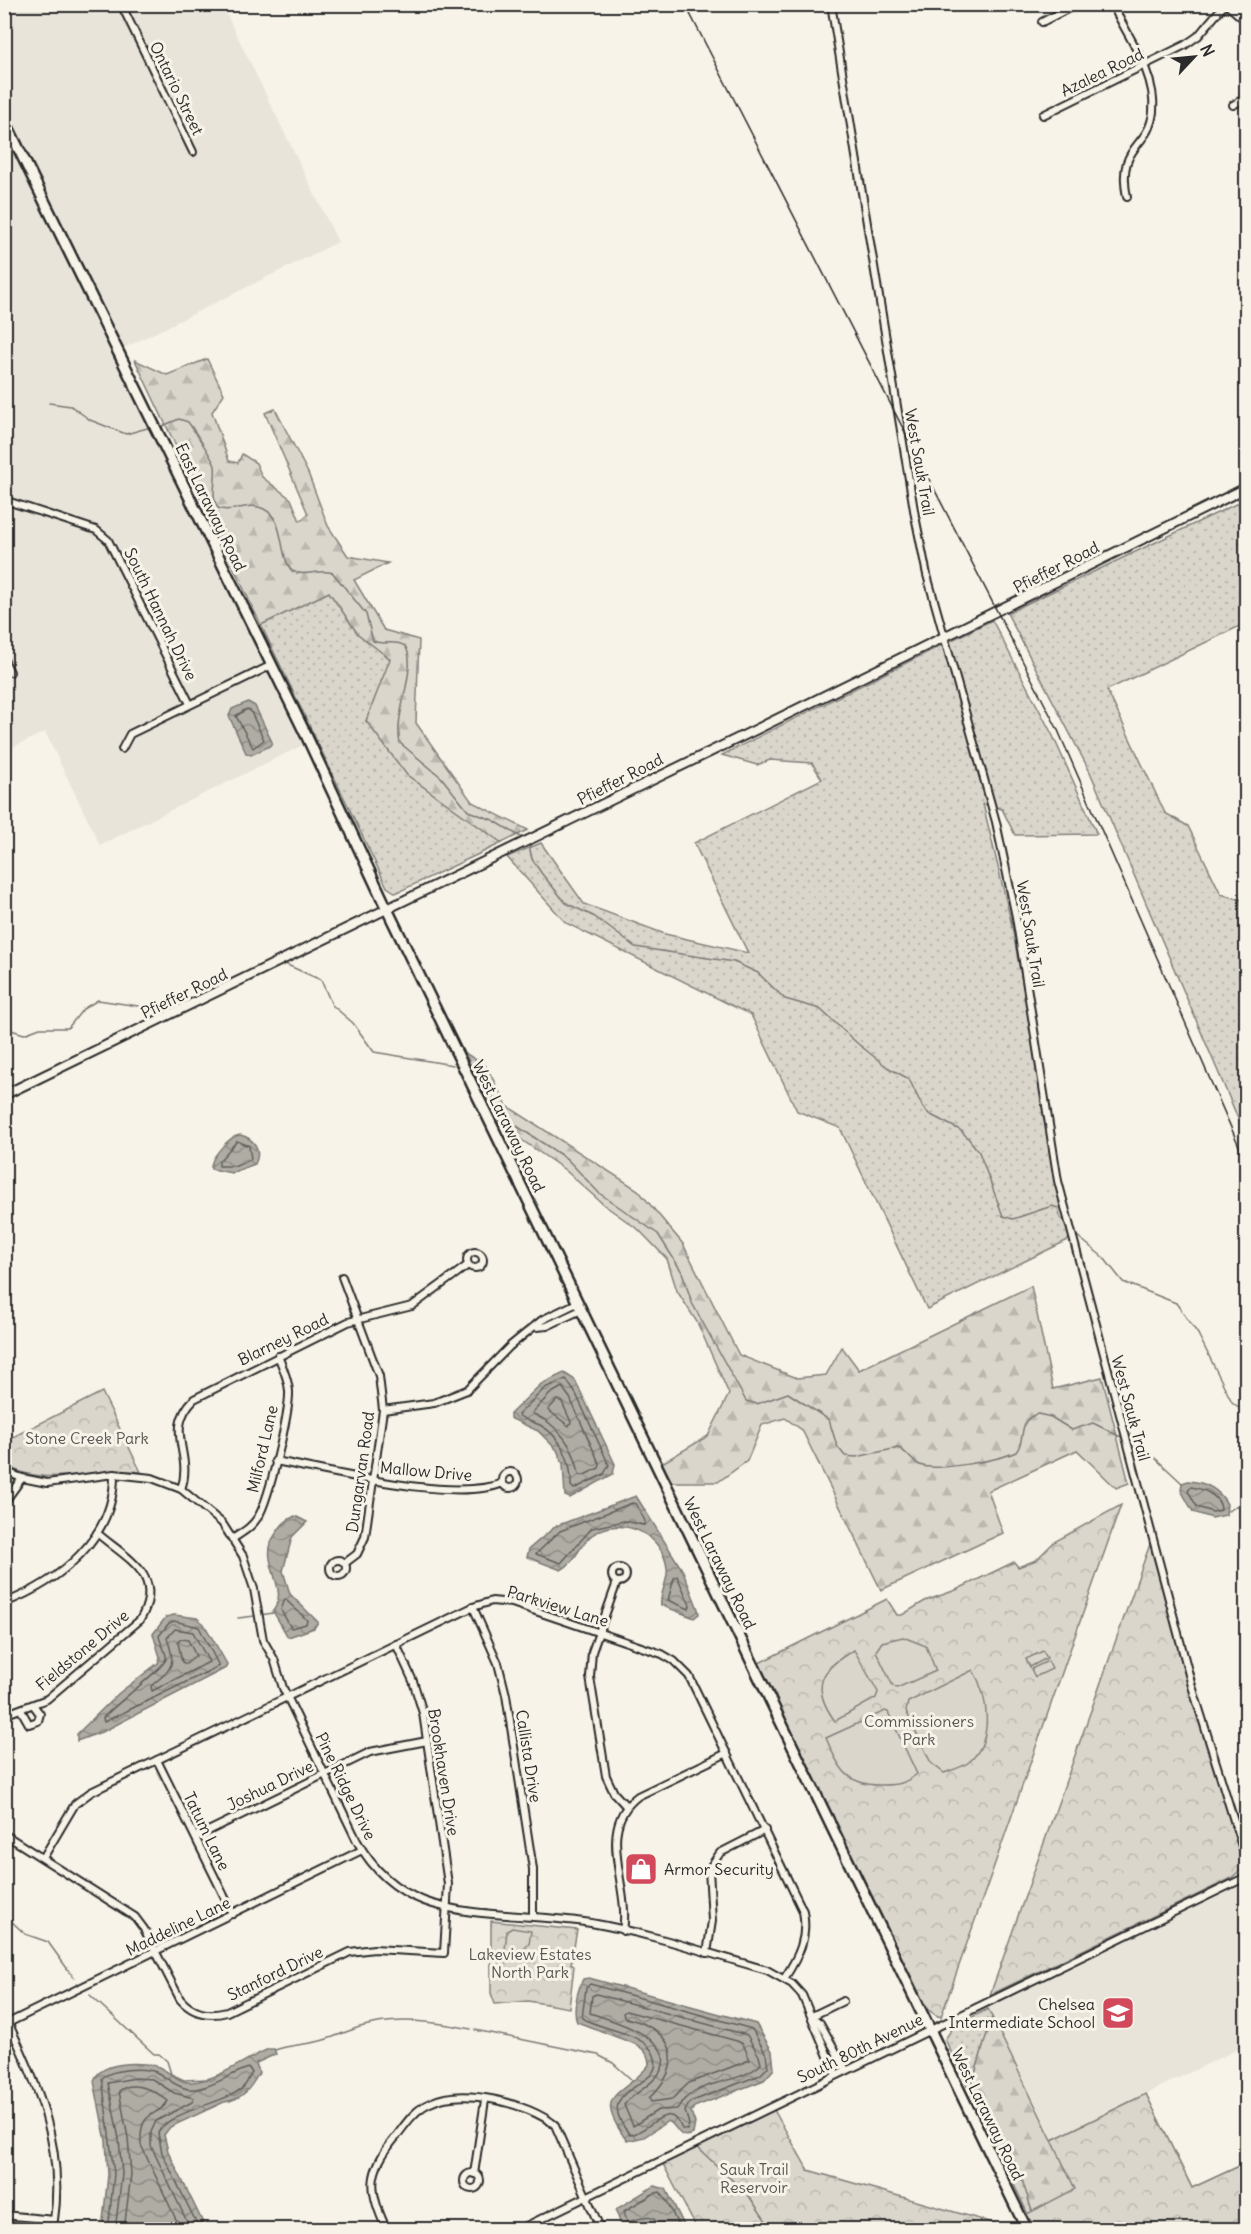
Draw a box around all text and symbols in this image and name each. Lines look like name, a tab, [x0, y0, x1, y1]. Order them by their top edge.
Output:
north arrow	[1164, 27, 1224, 87]
street label: Ontario Street	[146, 38, 209, 139]
text: N	[1196, 41, 1219, 60]
street label: Azalea Road	[1057, 43, 1147, 101]
street label: West Sauk Trail	[901, 407, 939, 517]
street label: East Laraway Road	[171, 440, 251, 574]
street label: Pfieffer Road	[1010, 537, 1102, 597]
street label: South Hannah Drive	[120, 545, 202, 683]
street label: Pfieffer Road	[574, 749, 666, 809]
street label: West Sauk Trail	[1013, 879, 1049, 989]
street label: Pfieffer Road	[138, 963, 230, 1023]
street label: West Laraway Road	[468, 1057, 550, 1195]
street label: Blarney Road	[235, 1309, 331, 1369]
street label: West Sauk Trail	[1107, 1353, 1155, 1463]
street label: Milford Lane	[242, 1403, 282, 1495]
street label: Dungarvan Road	[342, 1410, 378, 1534]
park label: Stone Creek Park	[25, 1428, 149, 1448]
street label: Mallow Drive	[379, 1457, 473, 1485]
street label: West Laraway Road	[679, 1494, 761, 1632]
street label: Parkview Lane	[505, 1581, 611, 1631]
street label: Fieldstone Drive	[31, 1605, 133, 1695]
street label: Brookhaven Drive	[424, 1707, 464, 1837]
street label: Callista Drive	[512, 1708, 546, 1804]
park label: Commissioners Park	[864, 1711, 974, 1749]
street label: Pine Ridge Drive	[311, 1729, 381, 1843]
street label: Joshua Drive	[224, 1755, 316, 1815]
street label: Tatum Lane	[179, 1789, 235, 1873]
shop icon: Armor Security	[623, 1851, 659, 1887]
place label: Armor Security	[664, 1859, 774, 1879]
street label: Maddeline Lane	[122, 1892, 234, 1960]
street label: Stanford Drive	[224, 1941, 326, 2005]
park label: Lakeview Estates North Park	[468, 1944, 592, 1982]
place label: Chelsea Intermediate School	[948, 1994, 1095, 2032]
school or university icon: Chelsea Intermediate School	[1100, 1995, 1136, 2031]
street label: South 80th Avenue	[794, 2009, 926, 2087]
street label: West Laraway Road	[947, 2045, 1029, 2183]
park label: Sauk Trail Reservoir	[719, 2159, 789, 2197]

